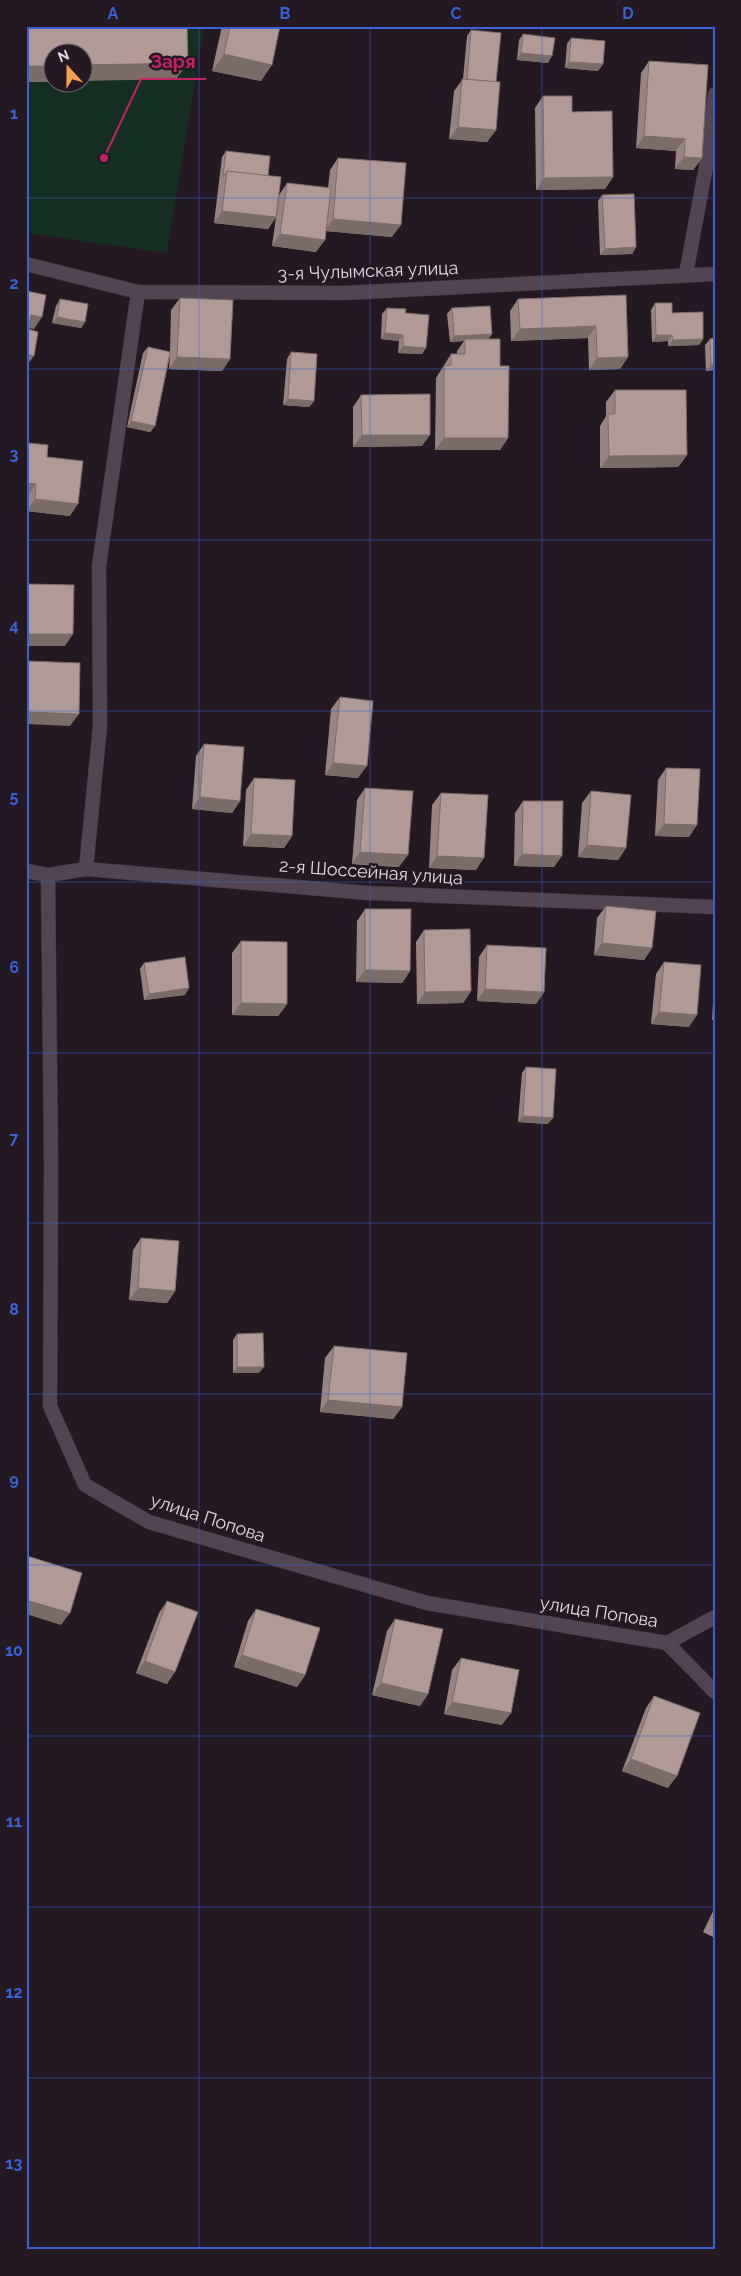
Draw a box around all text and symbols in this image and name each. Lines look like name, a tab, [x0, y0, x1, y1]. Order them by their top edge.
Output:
text: A	[108, 4, 119, 23]
text: B	[280, 4, 291, 23]
text: C	[451, 4, 462, 23]
text: D	[622, 4, 634, 23]
north arrow	[42, 42, 92, 92]
callout: Заря	[141, 45, 206, 79]
text: N	[55, 46, 71, 65]
text: Заря	[150, 50, 196, 72]
text: 1	[10, 104, 18, 123]
street label: 3-я Чулымская улица	[277, 257, 459, 284]
text: 2	[9, 274, 19, 293]
text: 3	[10, 445, 19, 464]
text: 4	[9, 616, 19, 635]
text: 5	[10, 787, 19, 806]
street label: 2-я Шоссейная улица	[278, 855, 464, 888]
text: 6	[9, 958, 19, 977]
text: 7	[10, 1129, 19, 1148]
text: 8	[9, 1300, 19, 1319]
text: 9	[9, 1470, 19, 1489]
street label: улица Попова	[148, 1489, 268, 1546]
street label: улица Попова	[538, 1592, 660, 1631]
text: 10	[5, 1641, 23, 1660]
text: 11	[6, 1812, 22, 1831]
text: 12	[6, 1983, 22, 2002]
text: 13	[6, 2154, 22, 2173]

